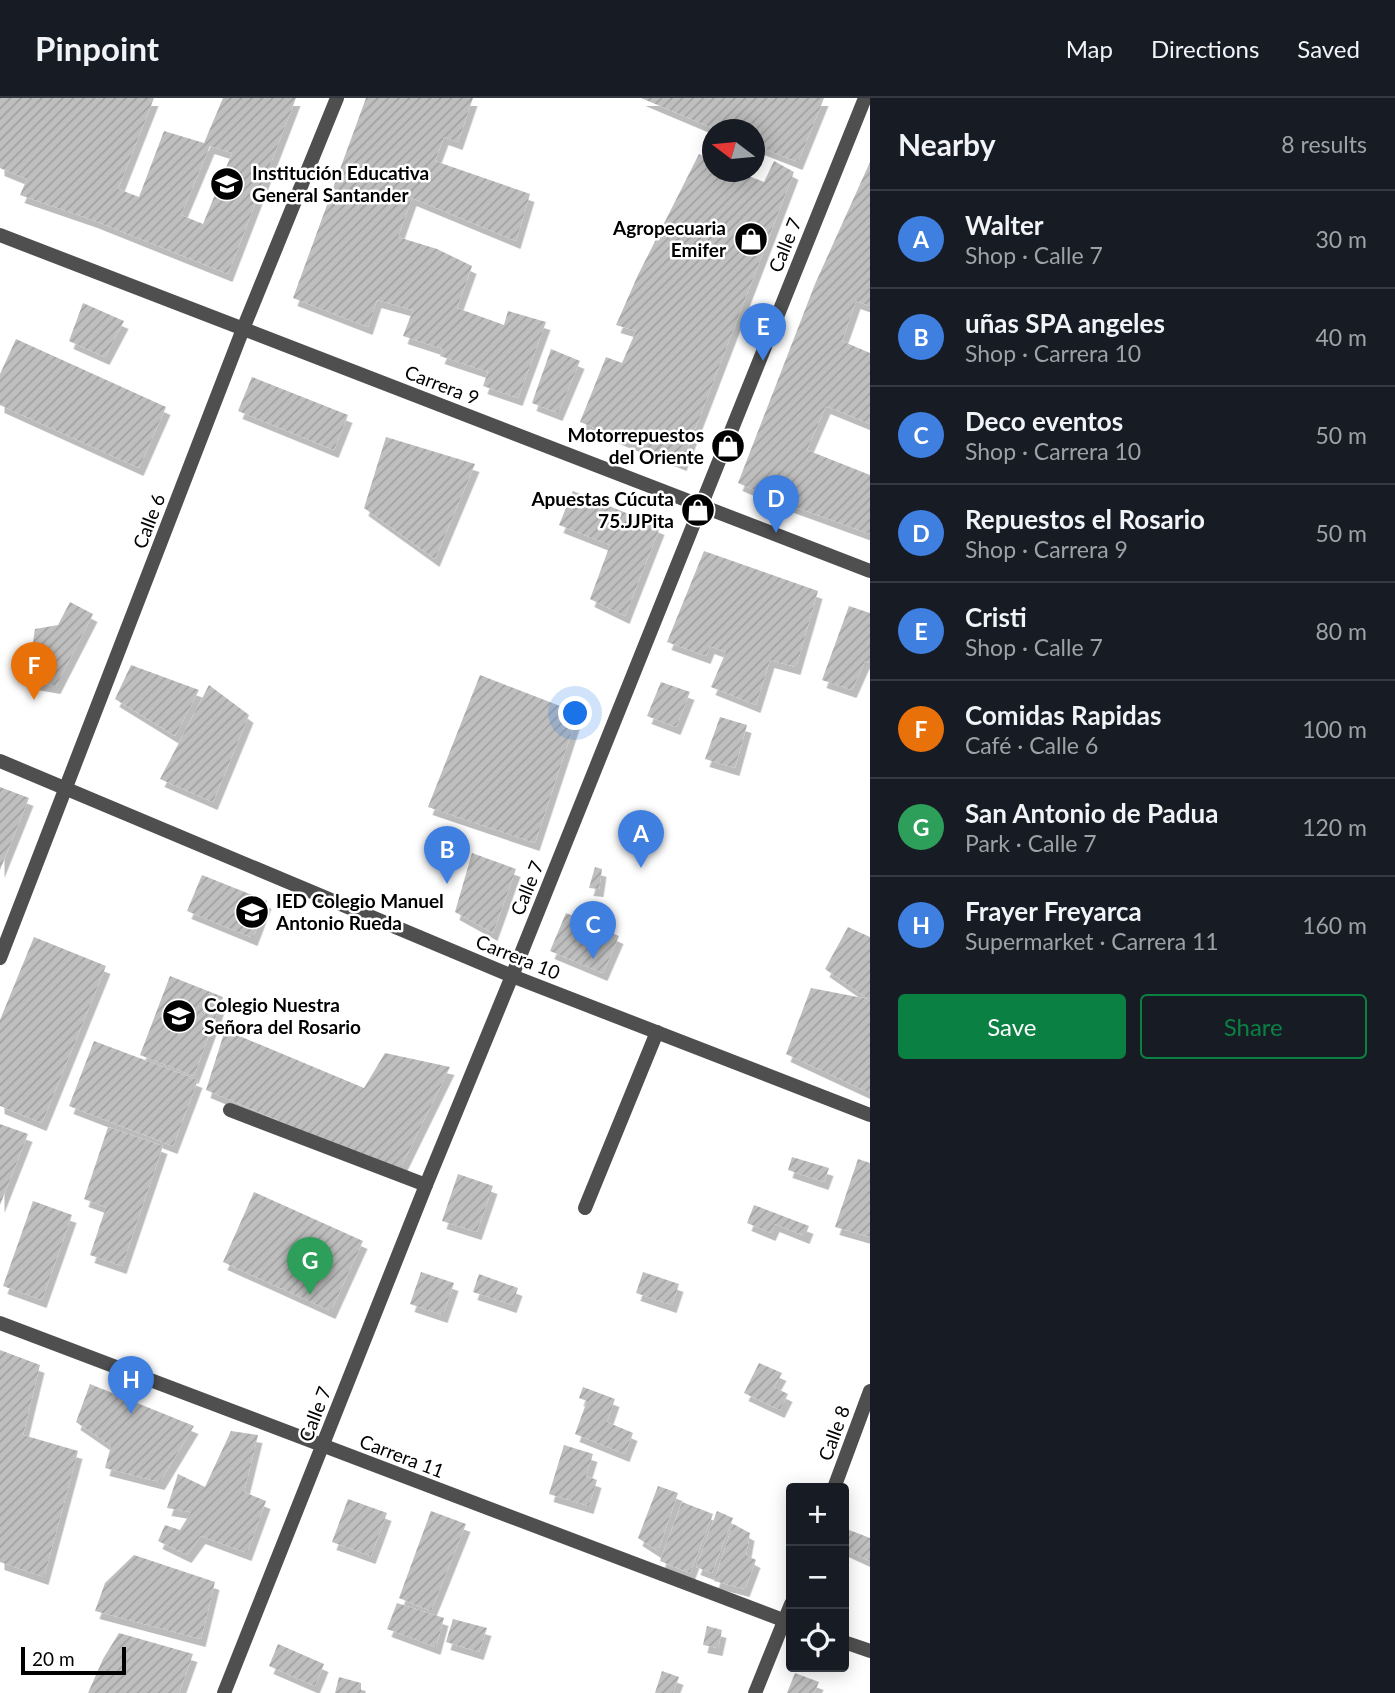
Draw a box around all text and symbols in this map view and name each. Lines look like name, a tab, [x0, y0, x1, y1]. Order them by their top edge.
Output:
text: Pinpoint	[35, 28, 159, 68]
text: Map	[1066, 34, 1113, 63]
text: Directions	[1151, 34, 1259, 63]
text: Saved	[1297, 34, 1360, 63]
north arrow	[702, 119, 765, 182]
text: Nearby	[898, 126, 996, 162]
text: 8 results	[1281, 130, 1367, 158]
place label: Institución Educativa General Santander	[252, 161, 429, 206]
school or university icon: Institución Educativa General Santander	[208, 165, 246, 203]
text: Walter	[965, 209, 1044, 241]
street label: Calle 7	[763, 214, 806, 276]
place label: Agropecuaria Emifer	[612, 216, 727, 261]
shop icon: Agropecuaria Emifer	[732, 220, 770, 258]
text: A	[913, 225, 929, 253]
text: 30 m	[1316, 225, 1367, 253]
text: Shop · Calle 7	[965, 241, 1103, 269]
pin: E	[740, 303, 786, 361]
text: uñas SPA angeles	[965, 307, 1165, 339]
text: B	[913, 323, 929, 351]
text: 40 m	[1316, 323, 1367, 351]
text: Shop · Carrera 10	[965, 339, 1141, 367]
street label: Carrera 9	[402, 360, 483, 409]
text: Deco eventos	[965, 405, 1123, 437]
text: C	[913, 421, 929, 449]
text: 50 m	[1316, 421, 1367, 449]
place label: Motorrepuestos del Oriente	[567, 423, 704, 468]
shop icon: Motorrepuestos del Oriente	[709, 427, 747, 465]
text: Shop · Carrera 10	[965, 437, 1141, 465]
pin: D	[753, 475, 799, 533]
place label: Apuestas Cúcuta 75.JJPita	[530, 487, 674, 532]
street label: Calle 6	[128, 490, 169, 552]
shop icon: Apuestas Cúcuta 75.JJPita	[679, 491, 717, 529]
text: Repuestos el Rosario	[965, 503, 1205, 535]
text: D	[912, 519, 930, 547]
text: 50 m	[1316, 519, 1367, 547]
text: Shop · Carrera 9	[965, 535, 1128, 563]
text: Cristi	[965, 601, 1027, 633]
text: E	[914, 617, 928, 645]
text: 80 m	[1316, 617, 1367, 645]
text: Shop · Calle 7	[965, 633, 1103, 661]
pin: F	[11, 642, 57, 700]
your location	[558, 696, 592, 730]
text: Comidas Rapidas	[965, 699, 1161, 731]
text: F	[914, 715, 928, 743]
text: 100 m	[1302, 715, 1367, 743]
text: Café · Calle 6	[965, 731, 1098, 759]
text: San Antonio de Padua	[965, 797, 1218, 829]
pin: A	[618, 810, 664, 868]
text: G	[913, 813, 929, 841]
text: 120 m	[1302, 813, 1367, 841]
pin: B	[424, 826, 470, 884]
text: Park · Calle 7	[965, 829, 1097, 857]
street label: Calle 7	[505, 857, 548, 919]
place label: IED Colegio Manuel Antonio Rueda	[275, 889, 444, 934]
school or university icon: IED Colegio Manuel Antonio Rueda	[233, 893, 271, 931]
text: Frayer Freyarca	[965, 895, 1142, 927]
pin: C	[570, 901, 616, 959]
text: H	[912, 911, 930, 939]
text: 160 m	[1302, 911, 1367, 939]
text: Supermarket · Carrera 11	[965, 927, 1219, 955]
street label: Carrera 10	[473, 929, 564, 984]
place label: Colegio Nuestra Señora del Rosario	[204, 993, 361, 1038]
button: Save	[898, 994, 1126, 1059]
button: Share	[1140, 994, 1367, 1059]
school or university icon: Colegio Nuestra Señora del Rosario	[160, 997, 198, 1035]
pin: G	[287, 1237, 333, 1295]
pin: H	[108, 1356, 154, 1414]
street label: Calle 7	[294, 1383, 335, 1445]
street label: Calle 8	[813, 1402, 854, 1464]
street label: Carrera 11	[357, 1429, 448, 1482]
map controls	[786, 1483, 849, 1672]
button: +	[786, 1483, 849, 1546]
button: −	[786, 1546, 849, 1609]
button: locate	[786, 1609, 849, 1672]
scale bar	[21, 1644, 126, 1676]
text: 20 m	[32, 1647, 75, 1670]

